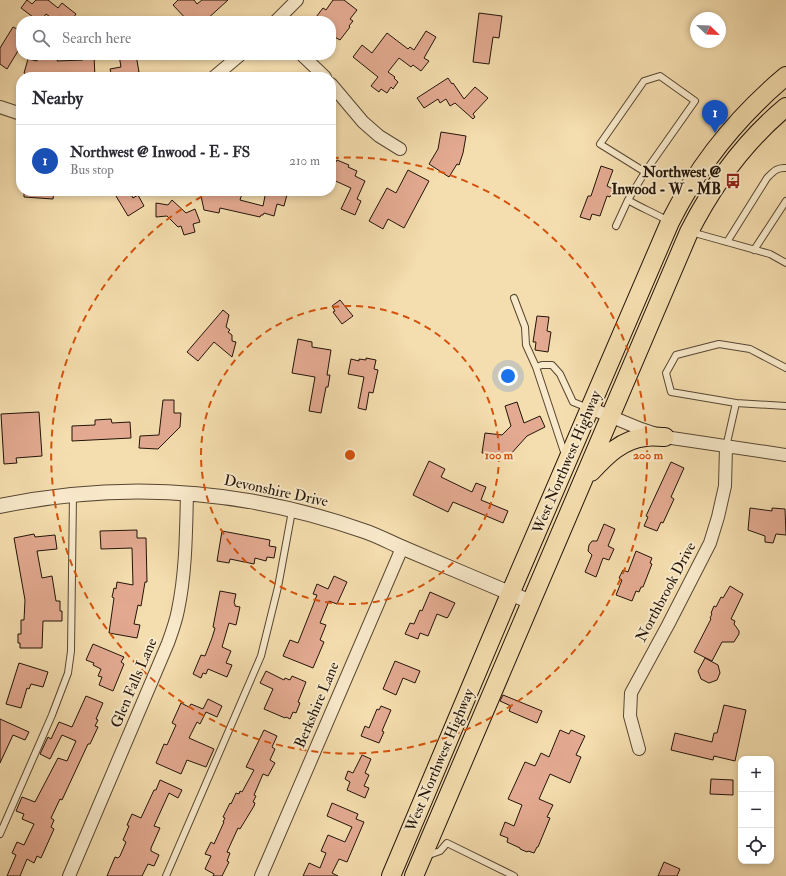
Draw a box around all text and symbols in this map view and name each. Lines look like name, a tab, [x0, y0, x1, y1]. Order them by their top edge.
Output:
north arrow	[690, 12, 726, 48]
search box	[16, 16, 336, 60]
icon: search	[30, 27, 52, 49]
text: Search here	[62, 29, 131, 48]
text: Nearby	[32, 88, 83, 109]
pin: 1	[702, 100, 728, 133]
text: Northwest @ Inwood - E - FS	[70, 143, 250, 162]
text: 1	[43, 153, 47, 169]
text: 210 m	[289, 153, 320, 169]
text: Bus stop	[70, 162, 114, 178]
place label: Northwest @ Inwood - W - MB	[611, 163, 722, 199]
bus stop icon: Northwest @ Inwood - W - MB	[724, 172, 742, 190]
your location	[498, 366, 518, 386]
street label: West Northwest Highway	[528, 387, 606, 537]
centre of rings	[343, 448, 357, 462]
text: 100 m	[485, 448, 514, 463]
text: 200 m	[633, 448, 664, 463]
street label: Devonshire Drive	[222, 471, 330, 511]
street label: Northbrook Drive	[632, 539, 700, 645]
street label: Glen Falls Lane	[107, 635, 161, 731]
street label: Berkshire Lane	[290, 659, 344, 751]
street label: West Northwest Highway	[401, 685, 479, 835]
map controls	[738, 756, 774, 864]
button: +	[738, 756, 774, 792]
button: −	[738, 792, 774, 828]
button: locate	[738, 828, 774, 864]

